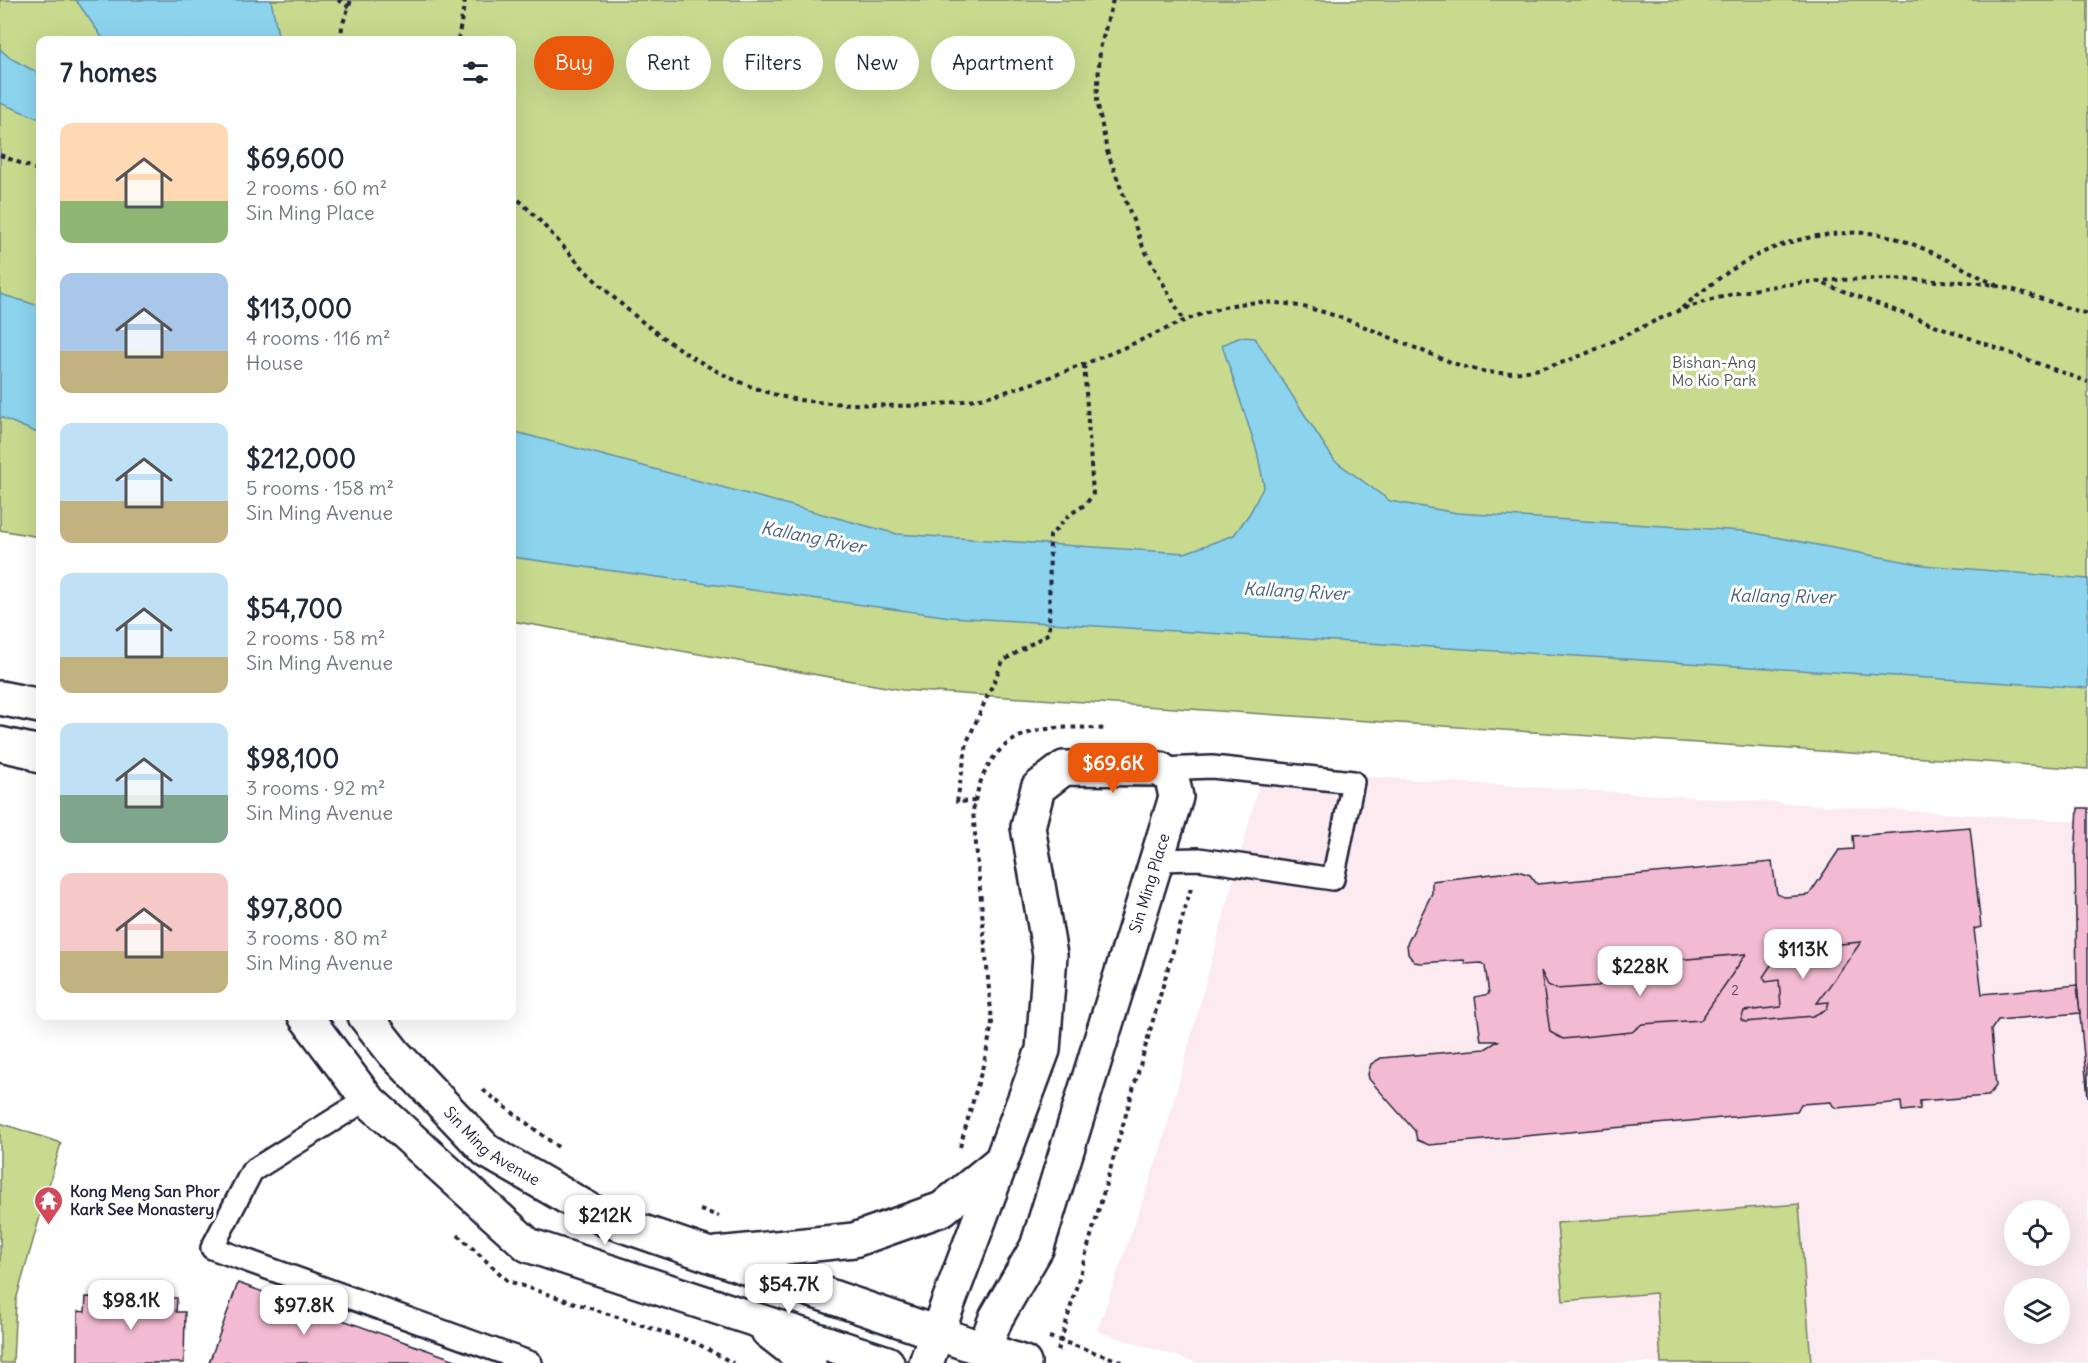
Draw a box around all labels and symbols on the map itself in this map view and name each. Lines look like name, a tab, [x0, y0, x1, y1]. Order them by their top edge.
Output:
park label: Bishan-Ang Mo Kio Park	[1672, 352, 1756, 390]
water label: Kallang River	[759, 516, 870, 559]
water label: Kallang River	[1243, 577, 1352, 605]
water label: Kallang River	[1729, 584, 1838, 608]
pin: $69.6K	[1064, 743, 1162, 794]
street label: Sin Ming Place	[1124, 831, 1174, 935]
pin: $113K	[1761, 929, 1845, 980]
pin: $228K	[1598, 946, 1682, 997]
house number: 2	[1731, 981, 1739, 999]
street label: Sin Ming Avenue	[440, 1102, 544, 1190]
place label: Kong Meng San Phor Kark See Monastery	[70, 1181, 220, 1220]
temple icon: Kong Meng San Phor Kark See Monastery	[33, 1184, 65, 1226]
pin: $212K	[563, 1195, 647, 1246]
pin: $54.7K	[740, 1264, 838, 1315]
pin: $98.1K	[82, 1280, 180, 1331]
pin: $97.8K	[255, 1285, 353, 1336]

